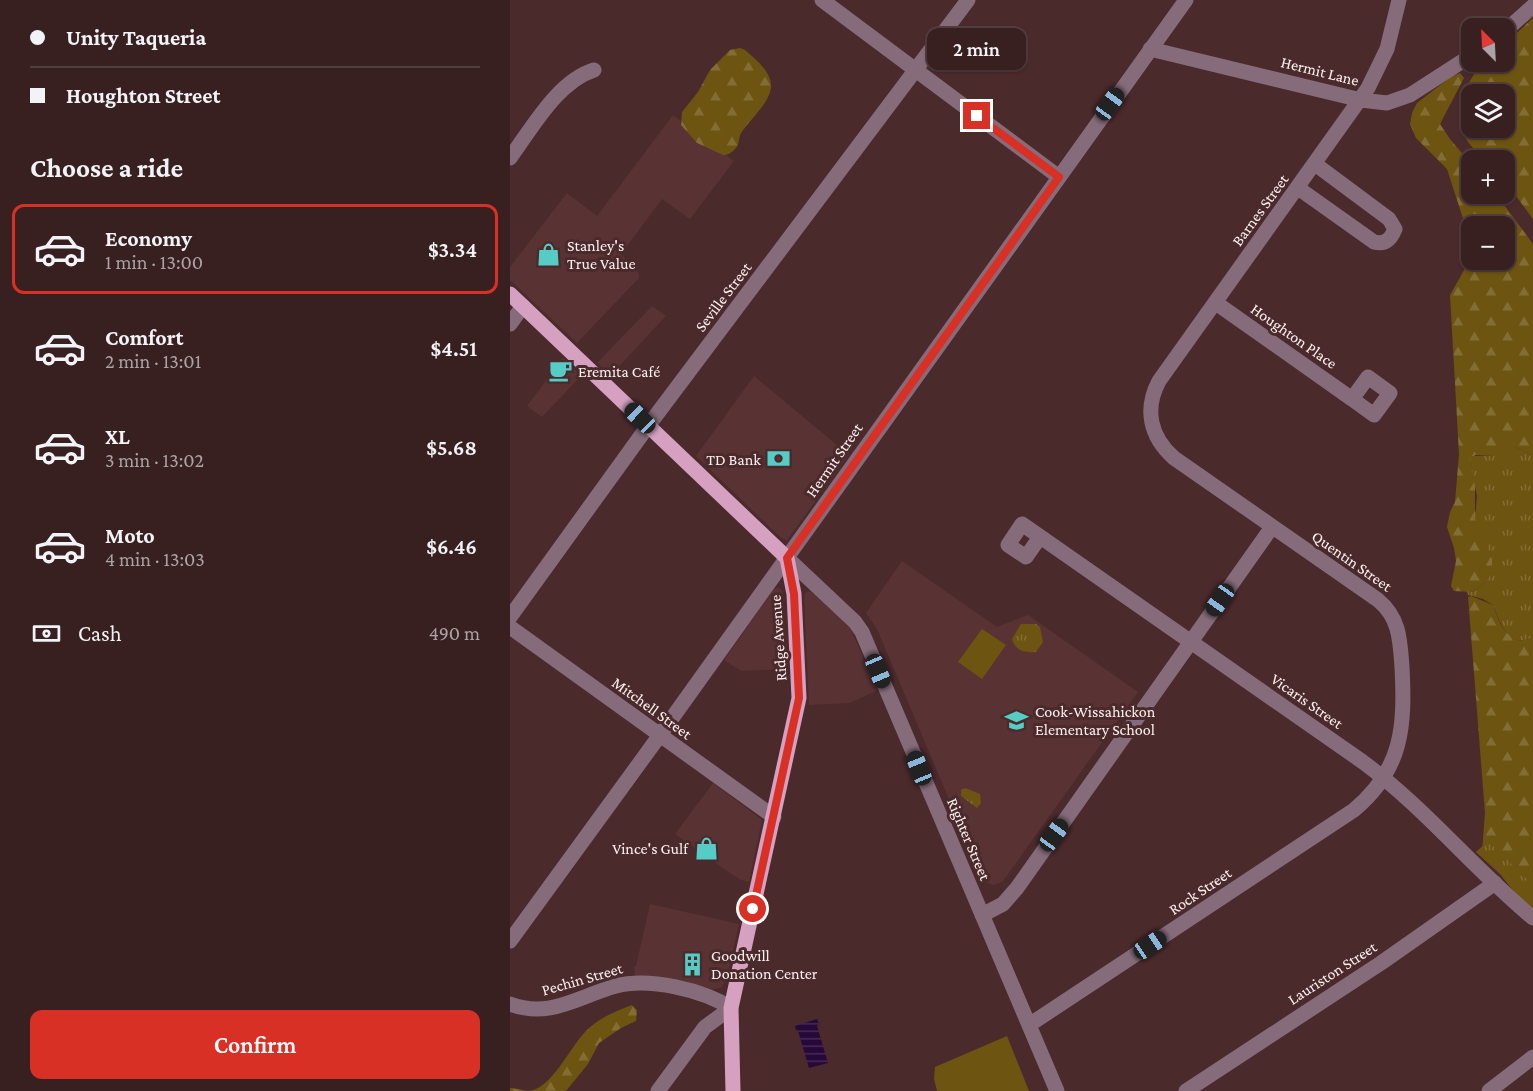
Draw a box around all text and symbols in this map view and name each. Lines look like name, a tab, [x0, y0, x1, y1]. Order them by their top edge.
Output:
north arrow	[1461, 18, 1515, 72]
map controls	[1461, 18, 1515, 270]
text: Unity Taqueria	[66, 25, 206, 50]
callout: 2 min	[928, 29, 1026, 71]
text: 2 min	[953, 38, 1000, 60]
street label: Hermit Lane	[1279, 53, 1361, 89]
text: Houghton Street	[66, 83, 220, 108]
car	[1092, 84, 1128, 124]
button: layers	[1461, 84, 1515, 138]
route end	[963, 102, 990, 129]
button: +	[1461, 150, 1515, 204]
text: Choose a ride	[30, 153, 183, 183]
street label: Barnes Street	[1228, 170, 1292, 249]
button: −	[1461, 216, 1515, 270]
icon: car	[33, 222, 87, 276]
text: Economy	[105, 226, 192, 251]
text: $3.34	[428, 237, 477, 262]
place label: Stanley's True Value	[567, 237, 635, 272]
shop icon: Stanley's True Value	[536, 241, 562, 267]
text: 1 min · 13:00	[105, 251, 203, 273]
street label: Seville Street	[692, 259, 755, 335]
street label: Houghton Place	[1247, 300, 1340, 373]
icon: car	[33, 321, 87, 375]
text: Comfort	[105, 325, 183, 350]
text: $4.51	[431, 336, 477, 361]
text: 2 min · 13:01	[105, 350, 201, 372]
cafe icon: Eremita Café	[547, 358, 573, 384]
place label: Eremita Café	[578, 363, 660, 380]
car	[621, 399, 659, 437]
street label: Hermit Street	[802, 419, 866, 500]
icon: car	[33, 420, 87, 474]
text: XL	[105, 424, 130, 449]
text: $5.68	[426, 435, 477, 460]
bank icon: TD Bank	[766, 446, 792, 472]
text: 3 min · 13:02	[105, 449, 204, 471]
place label: TD Bank	[706, 451, 761, 468]
icon: car	[33, 519, 87, 573]
text: Moto	[105, 523, 155, 548]
street label: Quentin Street	[1309, 527, 1396, 595]
text: $6.46	[426, 534, 477, 559]
text: 4 min · 13:03	[105, 548, 205, 570]
car	[1202, 580, 1238, 620]
street label: Ridge Avenue	[767, 594, 790, 682]
icon: cash	[30, 617, 63, 650]
text: Cash	[78, 621, 122, 646]
text: 490 m	[429, 622, 480, 644]
car	[863, 651, 893, 691]
street label: Vicaris Street	[1268, 670, 1347, 732]
street label: Mitchell Street	[609, 674, 695, 743]
place label: Cook-Wissahickon Elementary School	[1035, 703, 1156, 739]
school or university icon: Cook-Wissahickon Elementary School	[1004, 707, 1030, 733]
car	[904, 748, 934, 788]
street label: Righter Street	[943, 795, 994, 884]
car	[1036, 815, 1072, 855]
shop icon: Vince's Gulf	[693, 835, 719, 861]
place label: Vince's Gulf	[612, 840, 689, 857]
street label: Rock Street	[1166, 864, 1235, 918]
route start	[739, 895, 766, 922]
car	[1130, 927, 1170, 963]
street label: Lauriston Street	[1285, 938, 1380, 1008]
place label: Goodwill Donation Center	[711, 947, 818, 982]
building icon: Goodwill Donation Center	[680, 951, 706, 977]
street label: Pechin Street	[540, 959, 625, 999]
button: Confirm	[30, 1010, 480, 1079]

